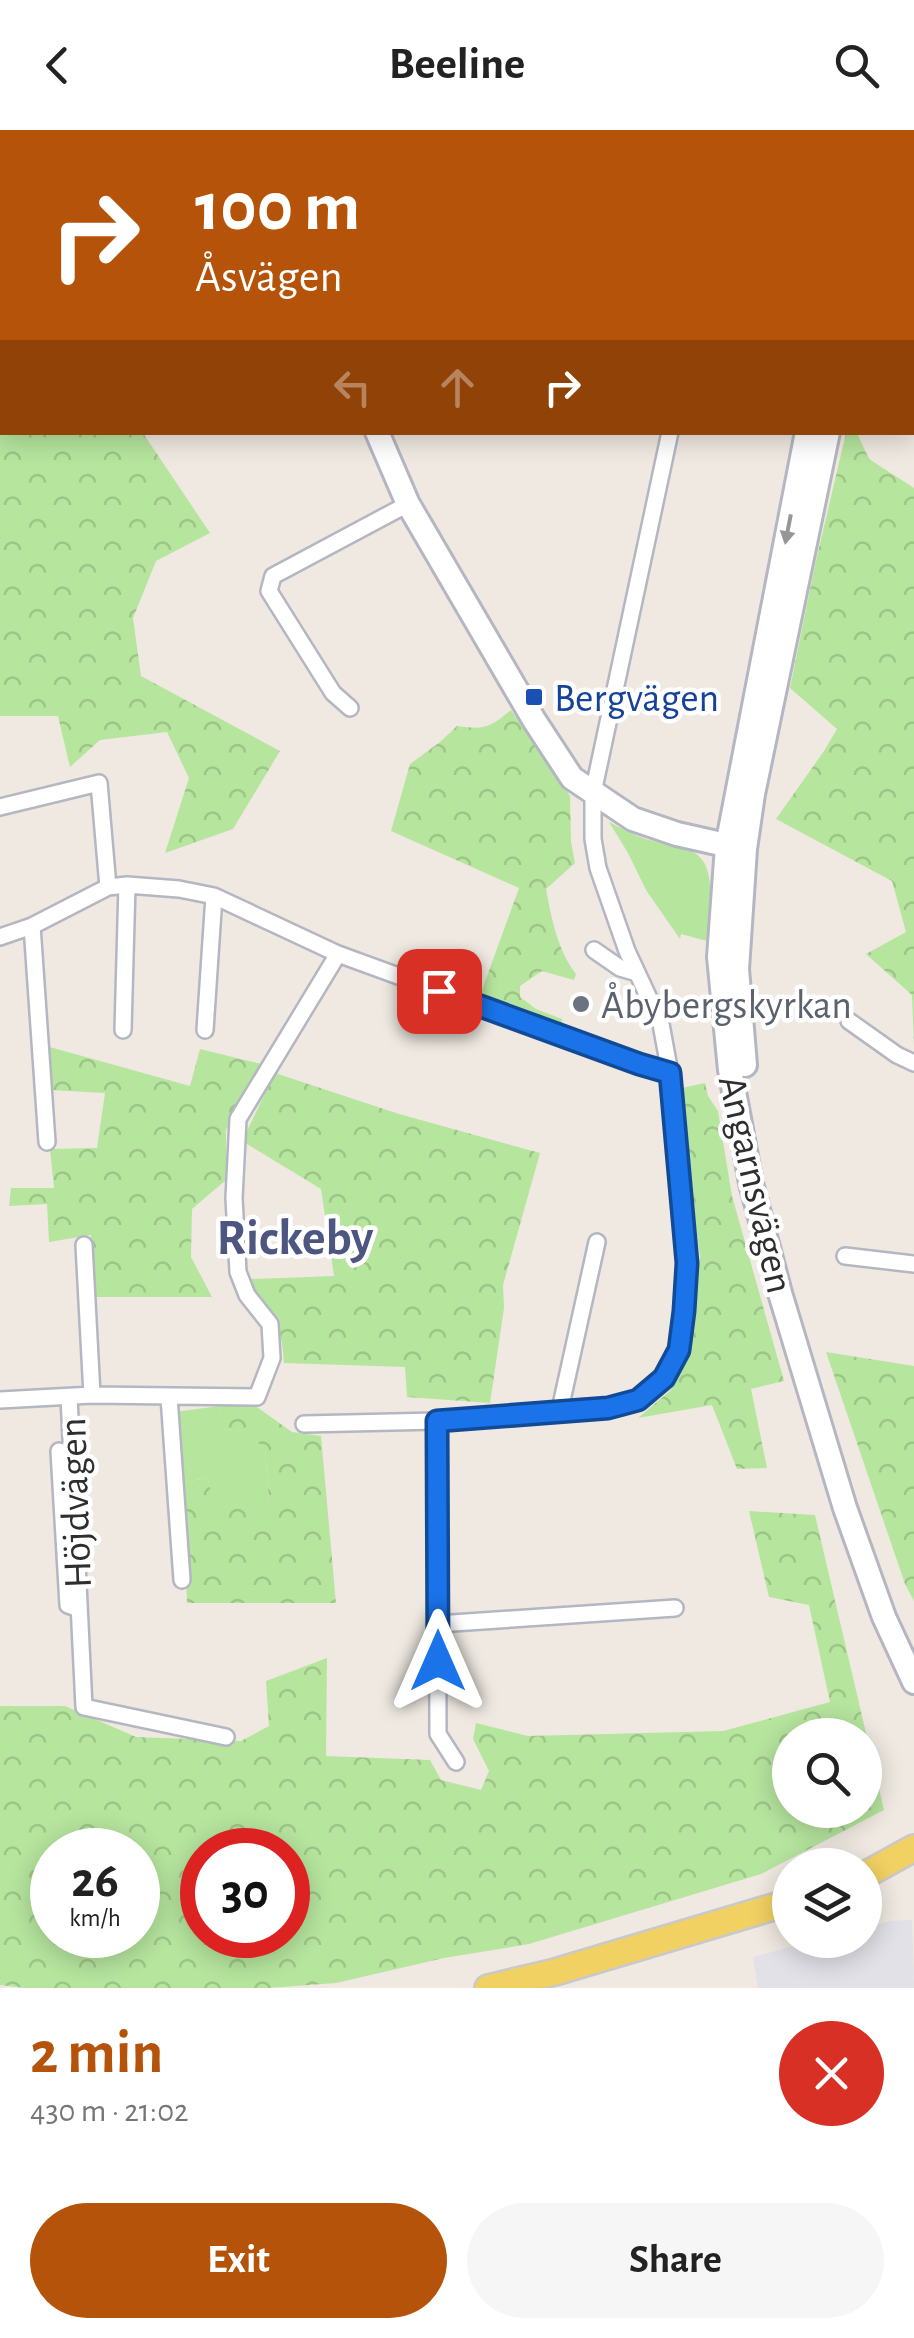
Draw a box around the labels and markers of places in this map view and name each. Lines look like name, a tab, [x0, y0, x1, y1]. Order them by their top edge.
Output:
place label: Bergvägen	[554, 679, 719, 719]
marker: Bergvägen	[523, 686, 545, 708]
pin	[397, 949, 482, 1034]
place label: Åbybergskyrkan	[601, 982, 852, 1026]
marker: Åbybergskyrkan	[570, 993, 592, 1015]

